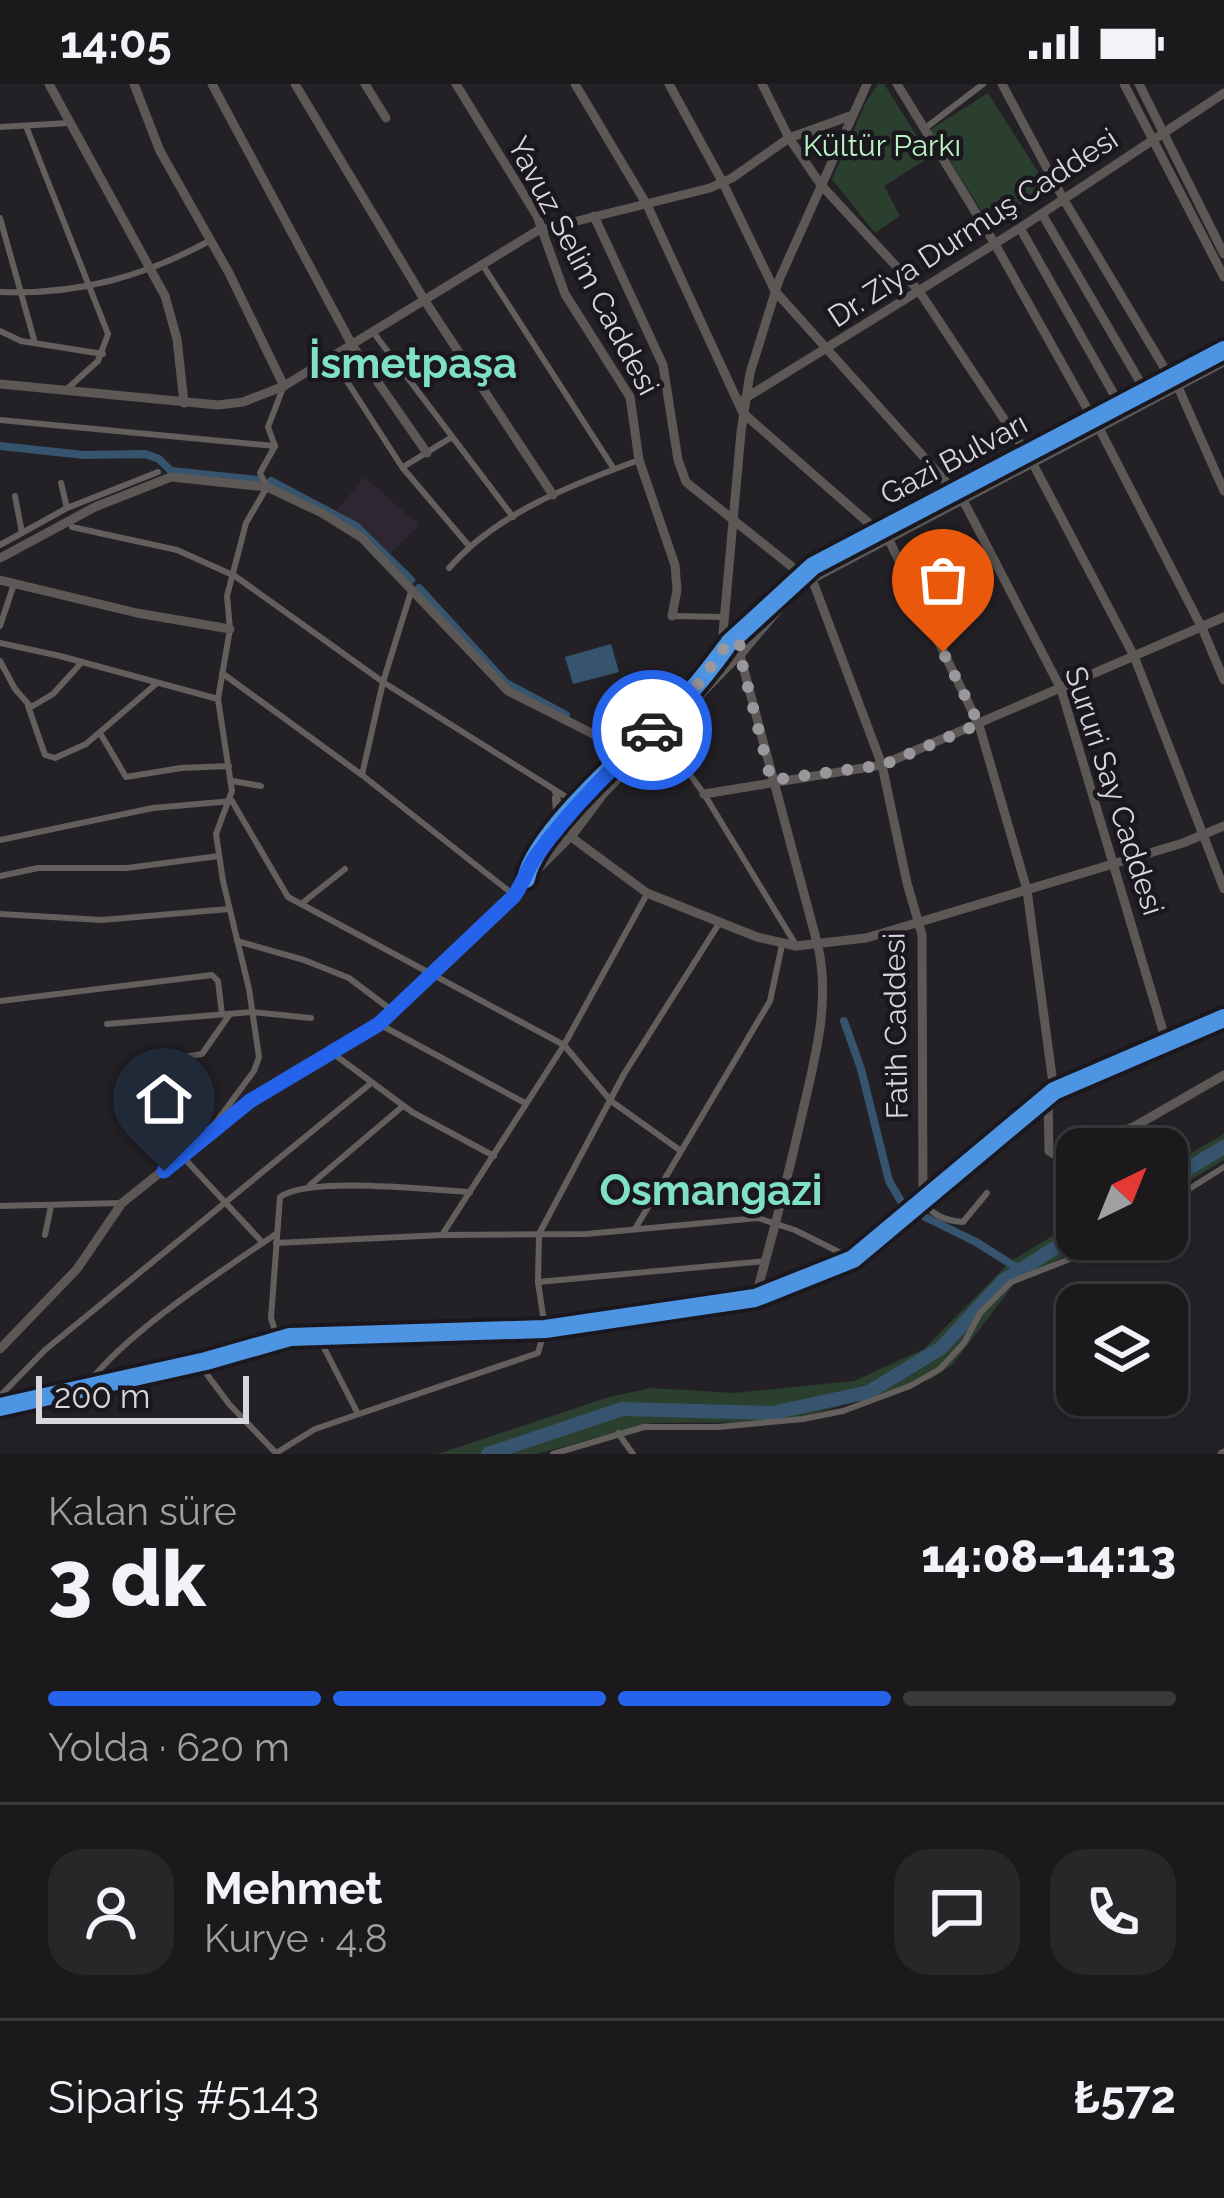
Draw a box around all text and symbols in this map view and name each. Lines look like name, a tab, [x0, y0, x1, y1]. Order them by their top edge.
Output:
text: 14:05	[60, 16, 172, 69]
street label: Dr. Ziya Durmuş Caddesi	[822, 121, 1124, 334]
park label: Kültür Parkı	[803, 128, 961, 163]
street label: Yavuz Selim Caddesi	[500, 131, 666, 401]
district label: İsmetpaşa	[309, 338, 517, 388]
street label: Gazi Bulvarı	[874, 405, 1033, 512]
pin	[892, 529, 994, 652]
icon: bag	[910, 547, 976, 613]
street label: Sururi Say Caddesi	[1058, 662, 1171, 920]
courier	[592, 670, 712, 790]
icon: car	[619, 697, 685, 763]
street label: Fatih Caddesi	[876, 932, 915, 1120]
pin	[113, 1048, 215, 1171]
icon: home	[131, 1066, 197, 1132]
north arrow	[1056, 1128, 1188, 1260]
map controls	[1056, 1128, 1188, 1416]
district label: Osmangazi	[599, 1166, 823, 1215]
button: layers	[1056, 1284, 1188, 1416]
scale bar	[36, 1370, 249, 1423]
text: 200 m	[54, 1377, 150, 1416]
text: Kalan süre	[48, 1488, 237, 1534]
text: 14:08–14:13	[921, 1530, 1176, 1583]
text: 3 dk	[48, 1533, 206, 1624]
text: Yolda · 620 m	[48, 1724, 290, 1770]
button: person	[48, 1849, 174, 1975]
button: chat	[894, 1849, 1020, 1975]
button: phone	[1050, 1849, 1176, 1975]
text: Mehmet	[204, 1862, 383, 1915]
text: Kurye · 4.8	[204, 1915, 388, 1961]
text: Sipariş #5143	[48, 2071, 319, 2124]
text: ₺572	[1074, 2071, 1176, 2124]

